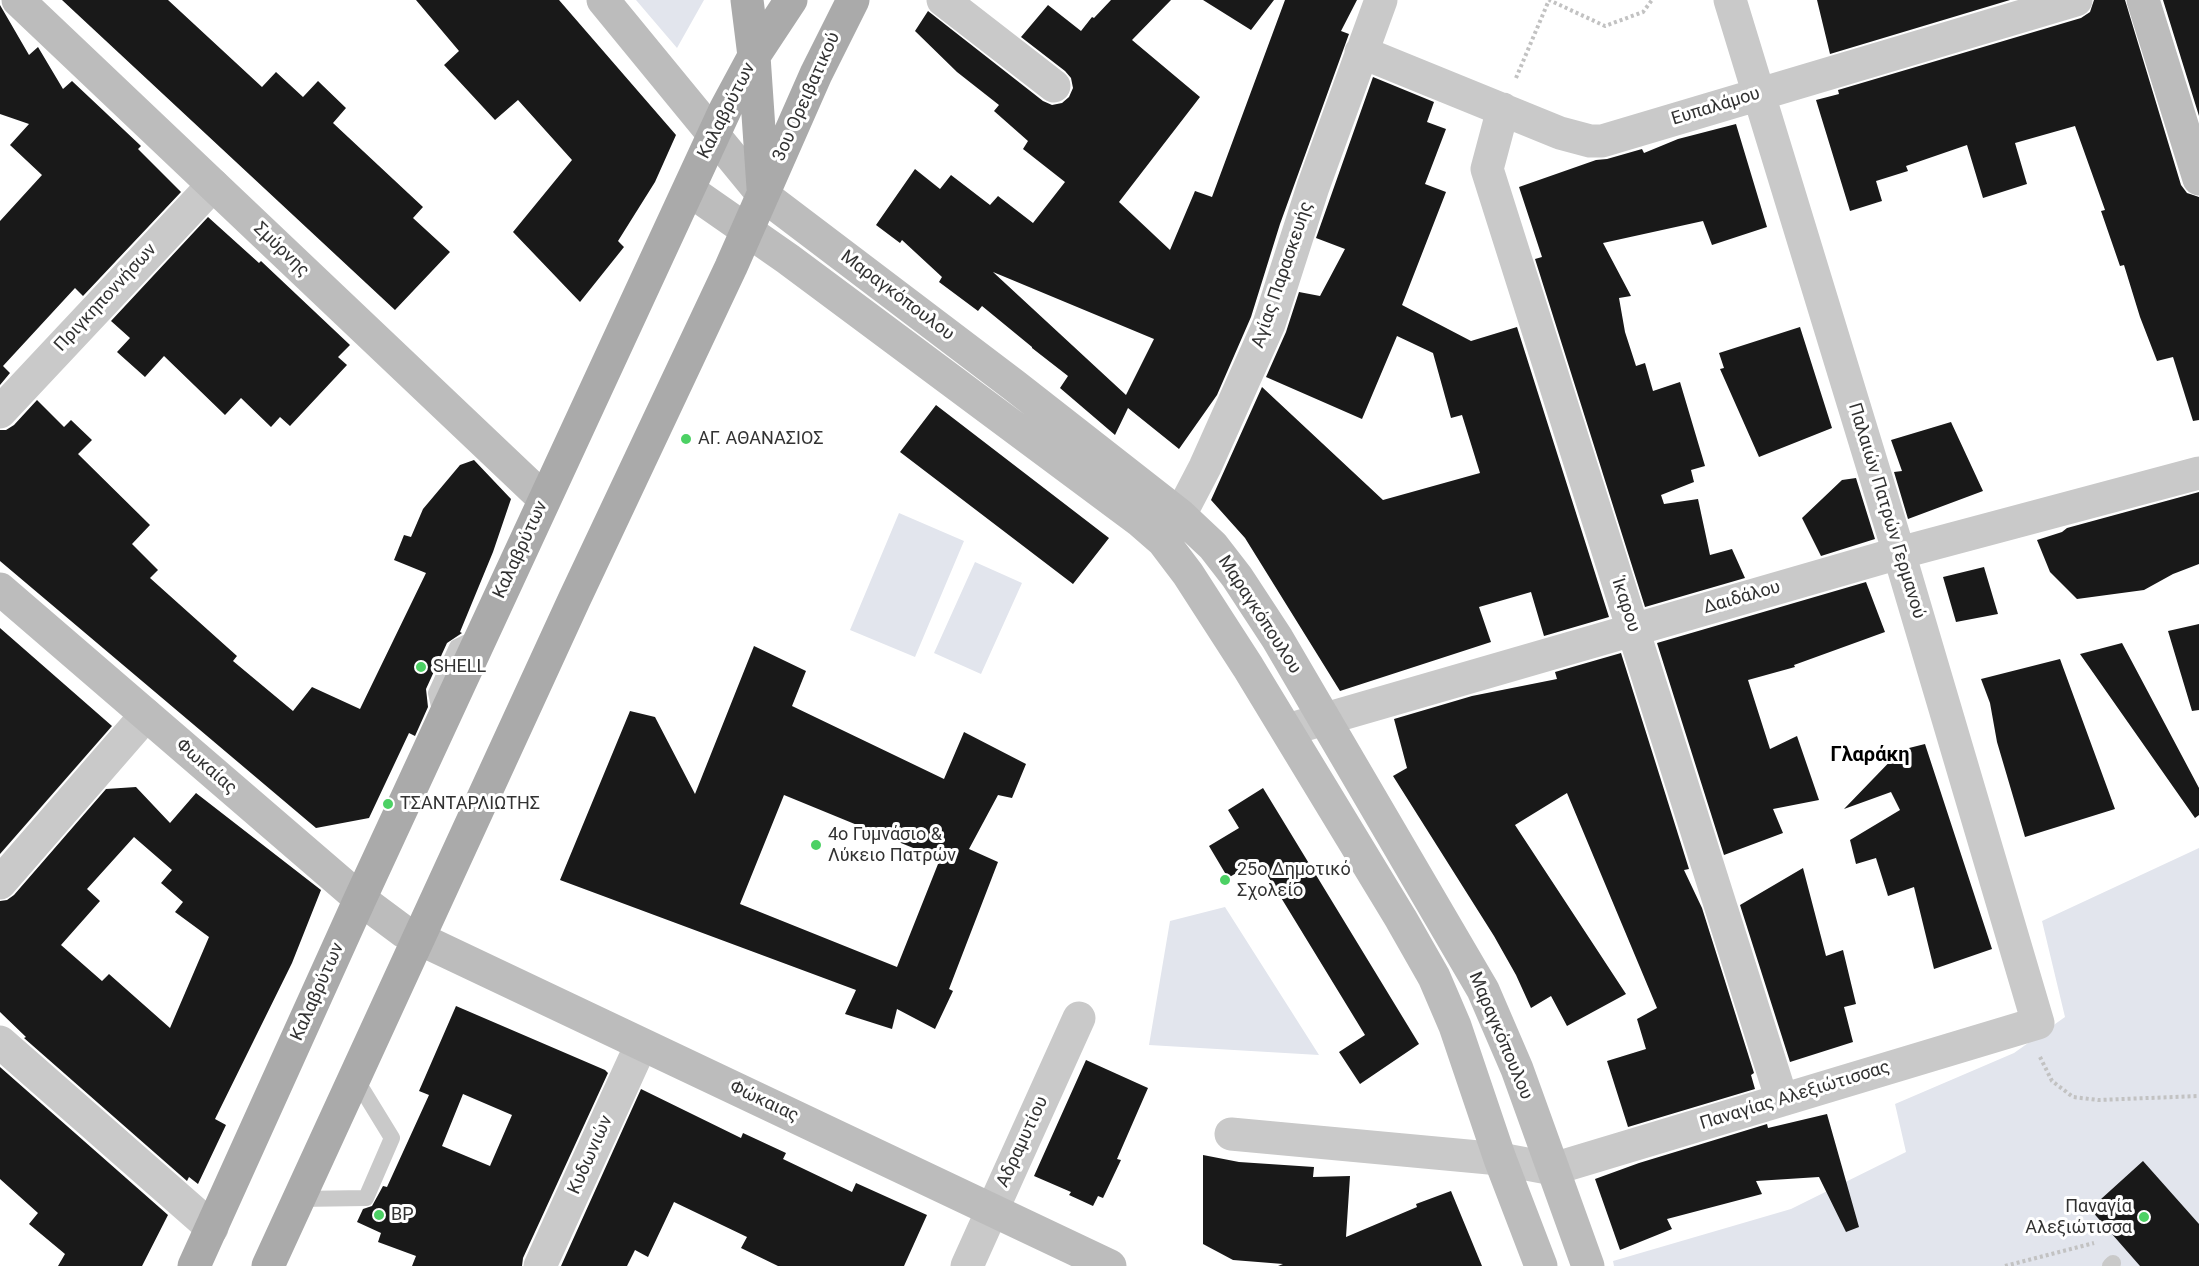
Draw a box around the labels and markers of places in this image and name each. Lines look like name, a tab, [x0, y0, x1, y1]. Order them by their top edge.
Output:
place label: ΑΓ. ΑΘΑΝΑΣΙΟΣ	[698, 428, 823, 450]
marker: ΑΓ. ΑΘΑΝΑΣΙΟΣ	[679, 432, 693, 446]
place label: SHELL	[433, 656, 486, 678]
marker: SHELL	[414, 660, 428, 674]
place label: ΤΣΑΝΤΑΡΛΙΩΤΗΣ	[400, 793, 540, 815]
marker: ΤΣΑΝΤΑΡΛΙΩΤΗΣ	[381, 797, 395, 811]
place label: 4ο Γυμνάσιο & Λύκειο Πατρών	[828, 824, 956, 866]
marker: 4ο Γυμνάσιο & Λύκειο Πατρών	[809, 838, 823, 852]
place label: 25ο Δημοτικό Σχολείο	[1237, 859, 1351, 902]
marker: 25ο Δημοτικό Σχολείο	[1218, 873, 1232, 887]
place label: Παναγία Αλεξιώτισσα	[2025, 1196, 2132, 1238]
place label: BP	[391, 1204, 414, 1226]
marker: BP	[372, 1208, 386, 1222]
marker: Παναγία Αλεξιώτισσα	[2137, 1210, 2151, 1224]

